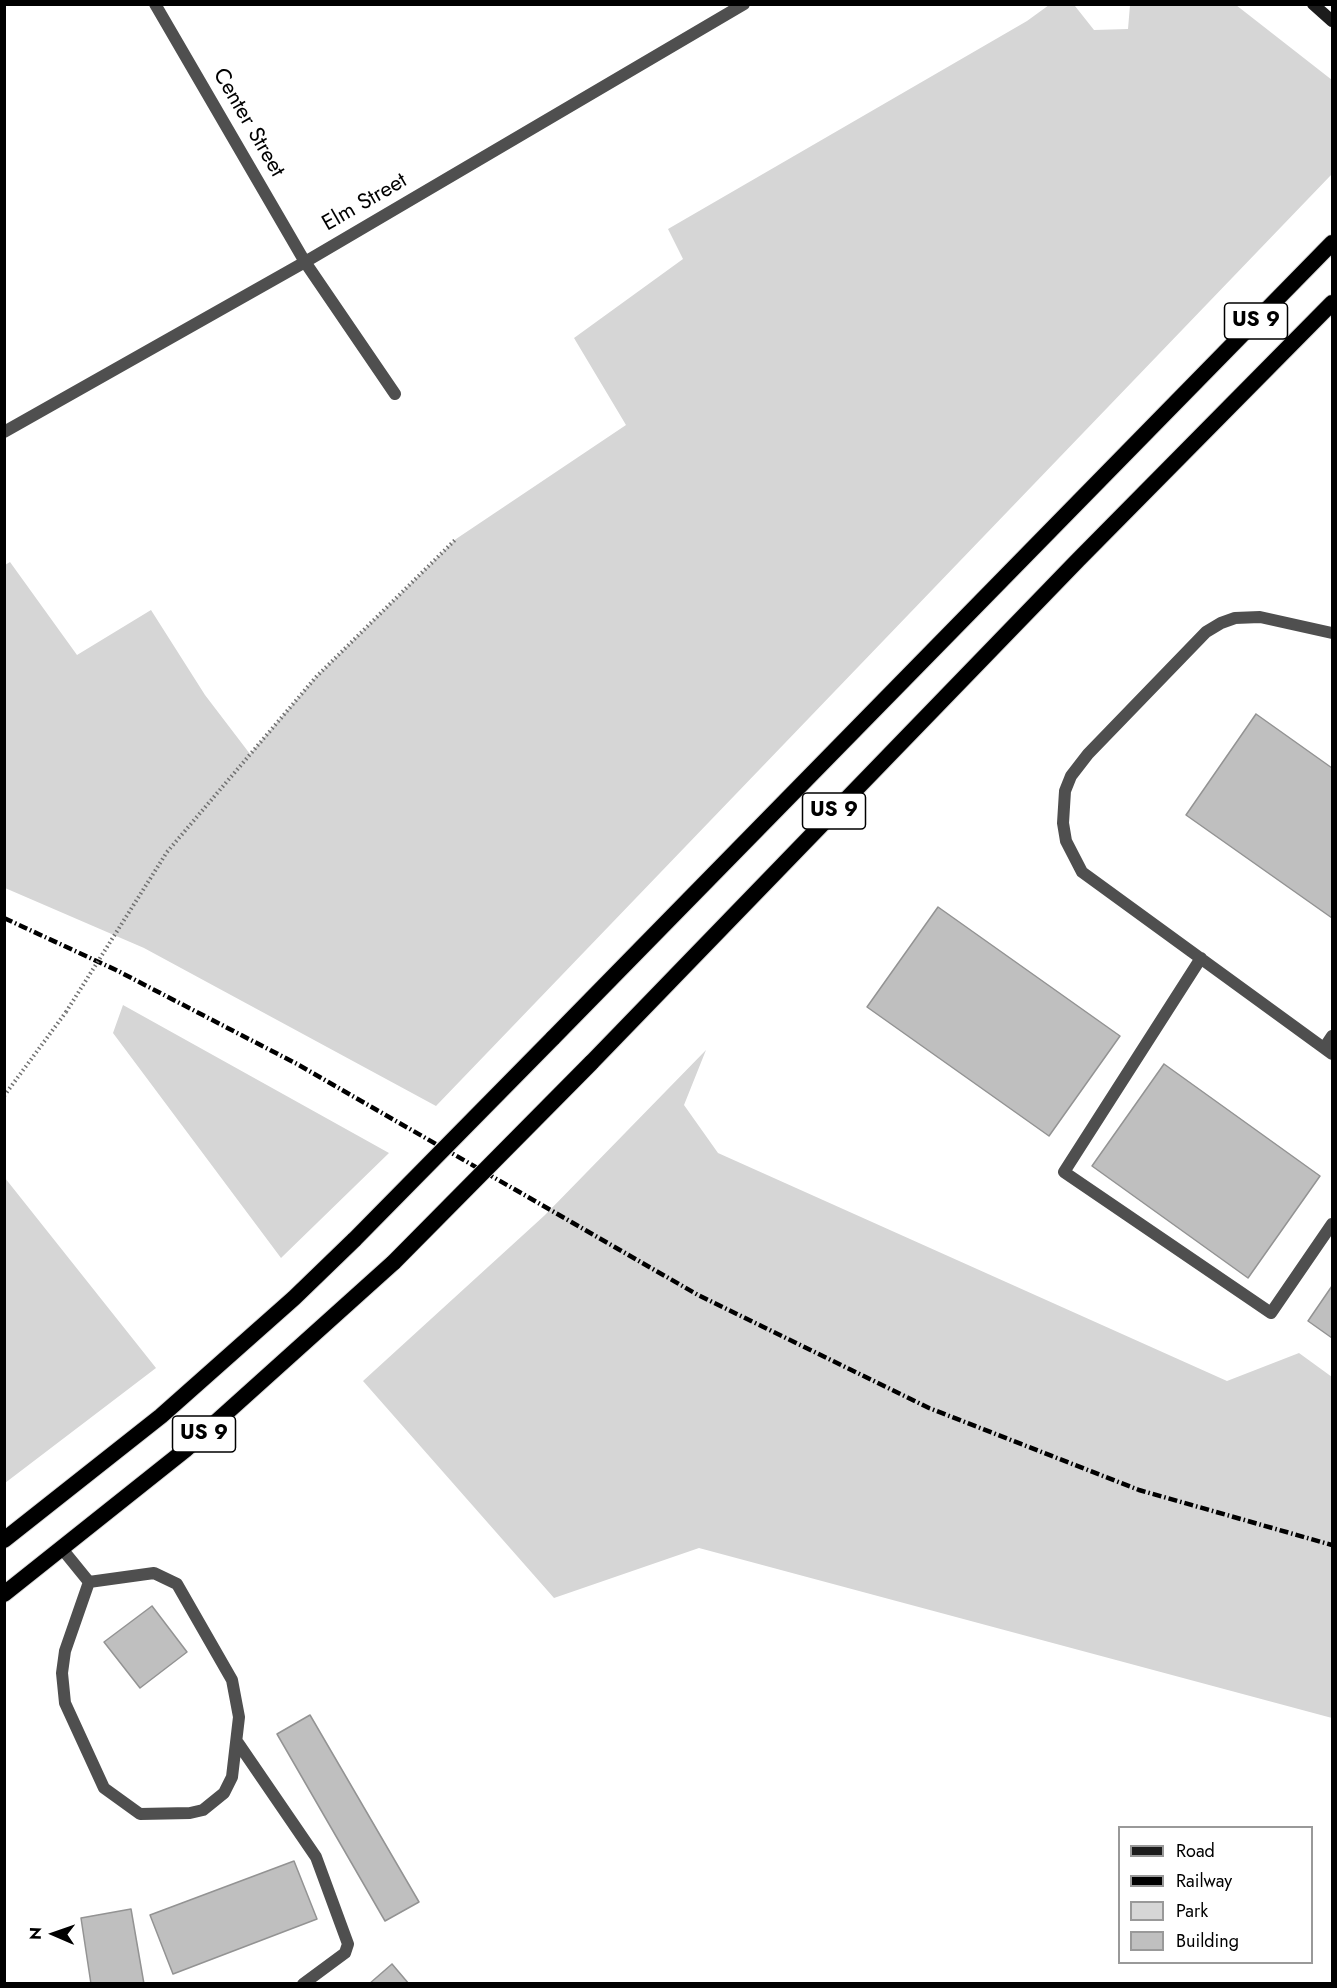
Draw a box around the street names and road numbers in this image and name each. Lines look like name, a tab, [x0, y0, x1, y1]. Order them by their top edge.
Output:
street label: Center Street	[206, 64, 290, 182]
street label: Elm Street	[318, 168, 412, 238]
road number: US 9	[1224, 303, 1288, 339]
road number: US 9	[802, 793, 866, 829]
road number: US 9	[172, 1416, 236, 1452]

